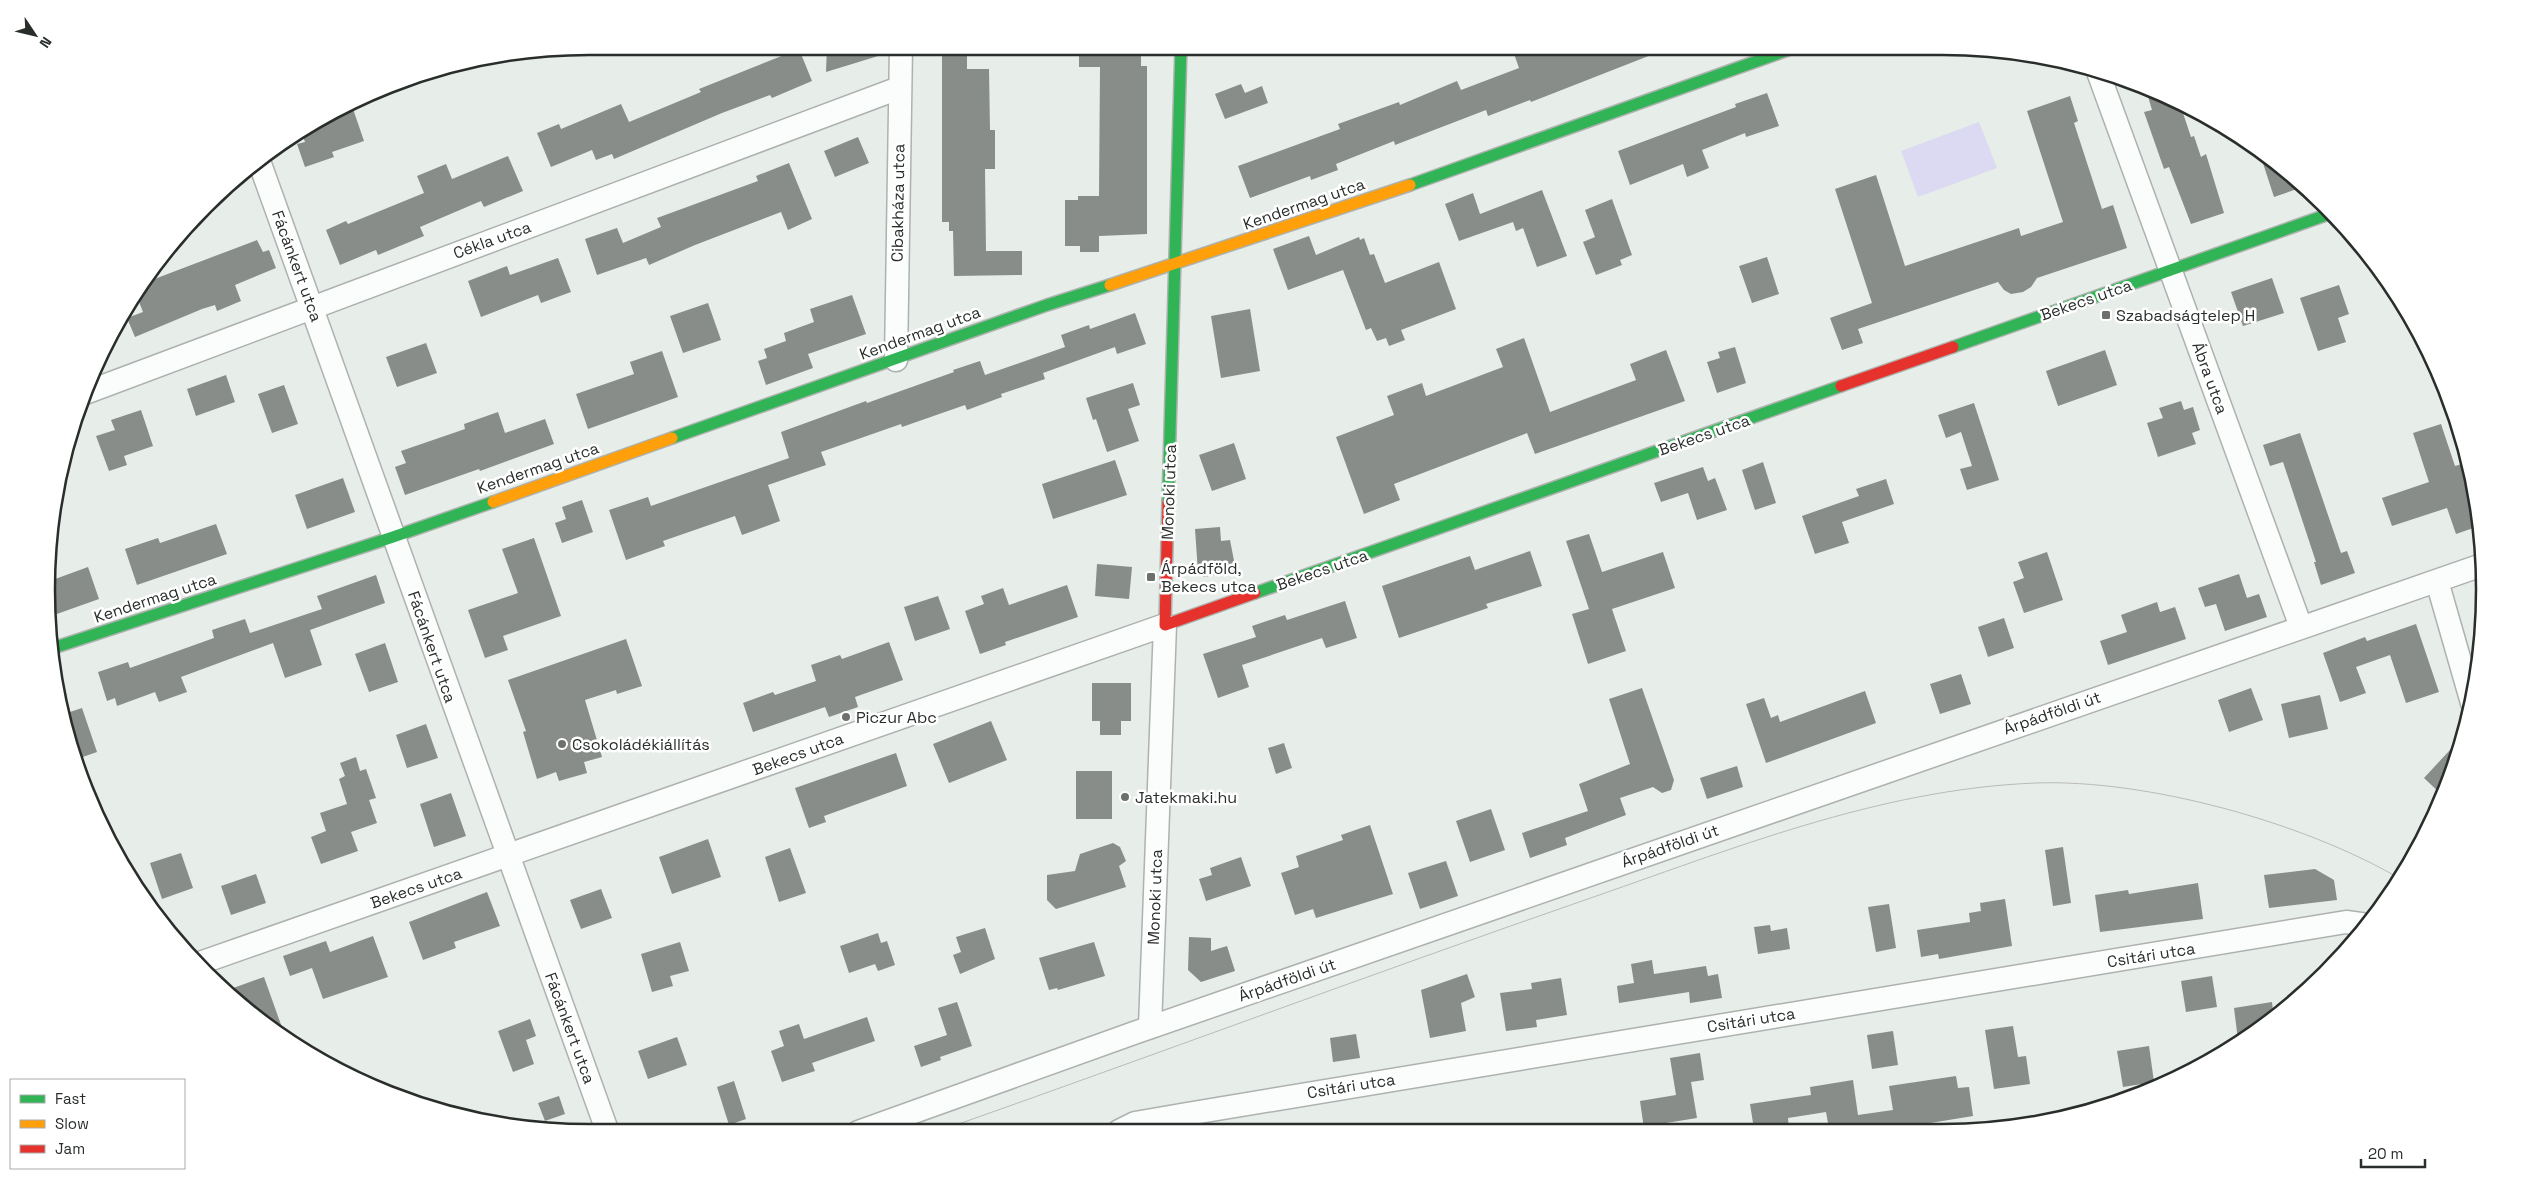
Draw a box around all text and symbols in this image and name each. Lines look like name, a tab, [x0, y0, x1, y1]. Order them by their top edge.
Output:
north arrow	[10, 10, 60, 60]
text: N	[36, 33, 56, 51]
street label: Cibakháza utca	[886, 144, 910, 262]
street label: Kendermag utca	[1240, 173, 1368, 235]
street label: Fácánkert utca	[267, 207, 327, 325]
street label: Cékla utca	[450, 216, 534, 264]
street label: Bekecs utca	[2037, 275, 2135, 325]
street label: Kendermag utca	[857, 301, 983, 365]
place label: Szabadságtelep H	[2116, 305, 2255, 326]
marker: Szabadságtelep H	[2100, 309, 2112, 321]
street label: Ábra utca	[2187, 339, 2233, 417]
street label: Bekecs utca	[1655, 410, 1753, 460]
street label: Kendermag utca	[474, 437, 602, 499]
street label: Monoki utca	[1157, 444, 1181, 540]
street label: Bekecs utca	[1273, 545, 1371, 595]
place label: Árpádföld, Bekecs utca	[1161, 558, 1256, 597]
street label: Kendermag utca	[91, 568, 219, 628]
marker: Árpádföld, Bekecs utca	[1145, 571, 1157, 583]
street label: Fácánkert utca	[403, 588, 461, 706]
street label: Árpádföldi út	[2001, 687, 2103, 739]
place label: Piczur Abc	[856, 707, 937, 728]
marker: Piczur Abc	[840, 711, 852, 723]
street label: Bekecs utca	[750, 728, 846, 780]
place label: Csokoládékiállítás	[572, 734, 710, 755]
marker: Csokoládékiállítás	[556, 738, 568, 750]
place label: Jatekmaki.hu	[1135, 787, 1237, 808]
marker: Jatekmaki.hu	[1119, 791, 1131, 803]
street label: Árpádföldi út	[1619, 820, 1721, 872]
street label: Monoki utca	[1143, 849, 1167, 945]
street label: Bekecs utca	[367, 863, 465, 913]
street label: Csitári utca	[2105, 938, 2197, 972]
street label: Árpádföldi út	[1236, 954, 1338, 1006]
street label: Fácánkert utca	[540, 969, 600, 1087]
street label: Csitári utca	[1705, 1003, 1797, 1037]
street label: Csitári utca	[1305, 1069, 1397, 1103]
legend	[10, 1079, 185, 1169]
text: Fast	[55, 1089, 86, 1108]
text: Slow	[55, 1114, 89, 1133]
scale bar	[2361, 1136, 2425, 1168]
text: Jam	[55, 1139, 85, 1158]
text: 20 m	[2368, 1144, 2403, 1163]

